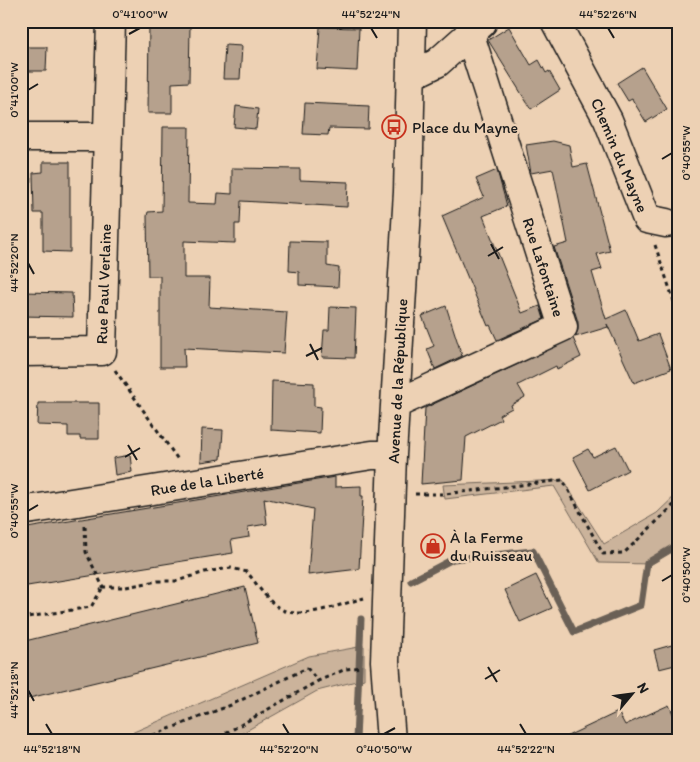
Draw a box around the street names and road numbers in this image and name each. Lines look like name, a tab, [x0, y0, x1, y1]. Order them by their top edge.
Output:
street label: Chemin du Mayne	[587, 95, 652, 215]
street label: Rue Lafontaine	[519, 215, 568, 319]
street label: Rue Paul Verlaine	[92, 223, 115, 345]
street label: Avenue de la République	[384, 298, 411, 464]
street label: Rue de la Liberté	[149, 463, 265, 500]

